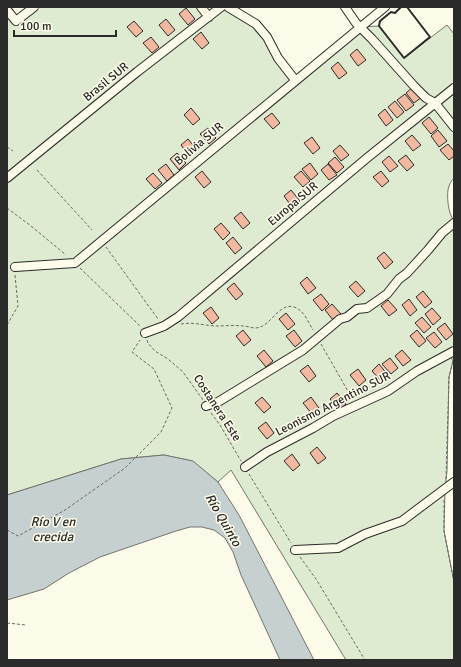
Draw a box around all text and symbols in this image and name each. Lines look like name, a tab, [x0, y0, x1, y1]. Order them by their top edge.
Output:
scale bar	[14, 12, 116, 38]
text: 100 m	[20, 19, 52, 34]
street label: Brasil SUR	[80, 59, 132, 105]
street label: Bolivia SUR	[171, 119, 227, 169]
street label: Europa SUR	[265, 179, 321, 229]
street label: Leonismo Argentino SUR	[273, 368, 393, 440]
street label: Costanera Este	[190, 372, 244, 444]
water label: Río Quinto	[201, 491, 245, 550]
water label: Río V en crecida	[31, 514, 76, 545]

